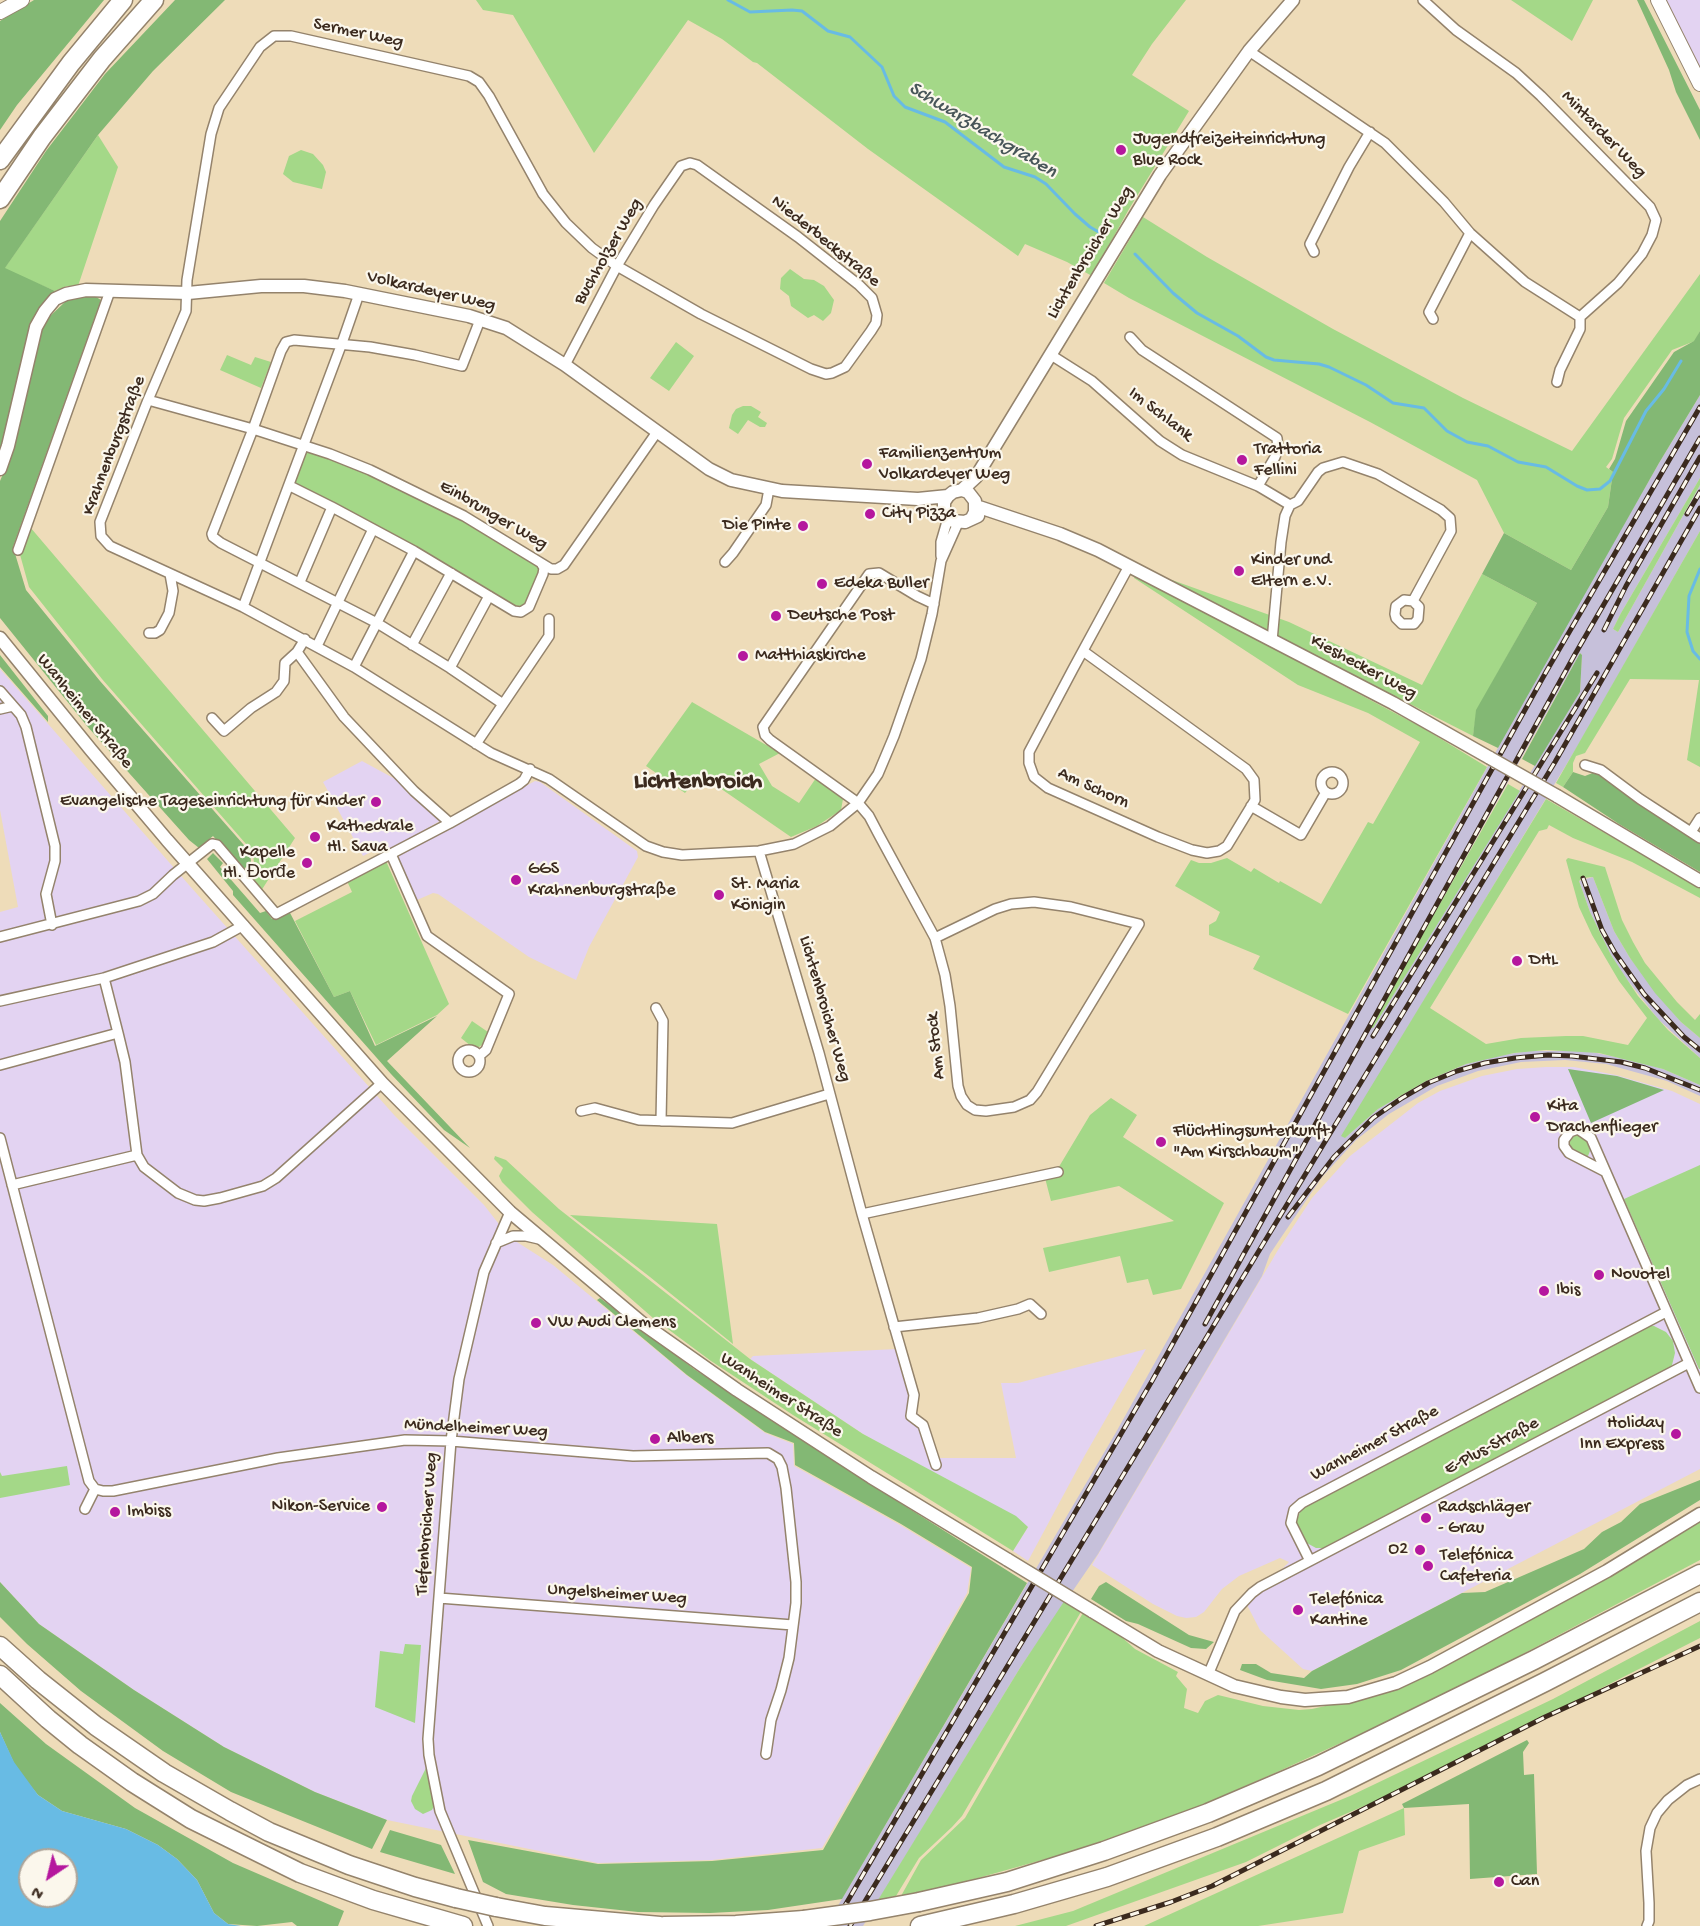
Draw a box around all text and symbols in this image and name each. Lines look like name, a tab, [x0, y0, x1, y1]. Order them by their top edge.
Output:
street label: Sermer Weg	[311, 14, 405, 54]
water label: Schwarzbachgraben	[904, 77, 1060, 185]
street label: Mintarder Weg	[1556, 87, 1650, 183]
place label: Jugendfreizeiteinrichtung Blue Rock	[1133, 129, 1326, 172]
marker: Jugendfreizeiteinrichtung Blue Rock	[1114, 143, 1128, 157]
street label: Lichtenbroicher Weg	[1043, 183, 1139, 323]
street label: Niederbeckstraße	[766, 191, 884, 293]
street label: Buchholzer Weg	[570, 195, 648, 309]
street label: Volkardeyer Weg	[365, 267, 497, 317]
street label: Krahnenburgstraße	[78, 373, 152, 519]
street label: Im Schlank	[1123, 383, 1197, 447]
place label: Trattoria Fellini	[1254, 439, 1322, 482]
place label: Familienzentrum Volkardeyer Weg	[879, 443, 1010, 486]
marker: Trattoria Fellini	[1235, 453, 1249, 467]
marker: Familienzentrum Volkardeyer Weg	[860, 457, 874, 471]
street label: Einbrunger Weg	[435, 476, 551, 556]
place label: City Pizza	[882, 503, 956, 525]
marker: City Pizza	[863, 507, 877, 521]
place label: Die Pinte	[723, 515, 791, 537]
marker: Die Pinte	[796, 519, 810, 533]
place label: Kinder und Eltern e.V.	[1251, 550, 1333, 592]
marker: Kinder und Eltern e.V.	[1232, 564, 1246, 578]
place label: Edeka Buller	[834, 573, 929, 595]
marker: Edeka Buller	[815, 577, 829, 591]
place label: Deutsche Post	[788, 605, 894, 627]
marker: Deutsche Post	[769, 609, 783, 623]
street label: Kieshecker Weg	[1306, 631, 1420, 705]
place label: Matthiaskirche	[755, 645, 866, 667]
marker: Matthiaskirche	[736, 649, 750, 663]
street label: Wanheimer Straße	[31, 650, 137, 774]
street label: Am Schorn	[1054, 763, 1132, 815]
district label: Lichtenbroich	[634, 769, 762, 797]
place label: Evangelische Tageseinrichtung für Kinder	[60, 791, 364, 813]
marker: Evangelische Tageseinrichtung für Kinder	[369, 795, 383, 809]
place label: Kathedrale Hl. Sava	[327, 816, 413, 858]
marker: Kathedrale Hl. Sava	[308, 830, 322, 844]
place label: Kapelle Hl. Đorđe	[223, 842, 295, 884]
marker: Kapelle Hl. Đorđe	[300, 856, 314, 870]
place label: GGS Krahnenburgstraße	[528, 859, 675, 902]
marker: GGS Krahnenburgstraße	[509, 873, 523, 887]
place label: St. Maria Königin	[731, 874, 799, 916]
marker: St. Maria Königin	[712, 888, 726, 902]
street label: Lichtenbroicher Weg	[793, 933, 855, 1085]
place label: DHL	[1529, 950, 1558, 972]
marker: DHL	[1510, 954, 1524, 968]
street label: Am Stock	[923, 1012, 951, 1080]
place label: Kita Drachenflieger	[1547, 1096, 1657, 1138]
marker: Kita Drachenflieger	[1528, 1110, 1542, 1124]
place label: Flüchtlingsunterkunft "Am Kirschbaum"	[1173, 1121, 1329, 1164]
marker: Flüchtlingsunterkunft "Am Kirschbaum"	[1154, 1135, 1168, 1149]
place label: Novotel	[1611, 1264, 1670, 1286]
marker: Novotel	[1592, 1268, 1606, 1282]
place label: Ibis	[1556, 1280, 1580, 1302]
marker: Ibis	[1537, 1284, 1551, 1298]
place label: VW Audi Clemens	[548, 1312, 676, 1334]
marker: VW Audi Clemens	[529, 1316, 543, 1330]
street label: Wanheimer Straße	[716, 1348, 846, 1444]
street label: Wanheimer Straße	[1307, 1401, 1443, 1487]
street label: E-Plus-Straße	[1441, 1413, 1543, 1481]
place label: Holiday Inn Express	[1580, 1413, 1664, 1456]
street label: Mündelheimer Weg	[404, 1414, 548, 1444]
marker: Holiday Inn Express	[1669, 1427, 1683, 1441]
place label: Albers	[667, 1428, 713, 1450]
marker: Albers	[648, 1432, 662, 1446]
street label: Tiefenbroicher Weg	[412, 1452, 444, 1596]
place label: Nikon-Service	[272, 1496, 370, 1518]
place label: Radschläger - Grau	[1438, 1497, 1530, 1540]
marker: Nikon-Service	[375, 1500, 389, 1514]
place label: Imbiss	[127, 1501, 171, 1523]
marker: Imbiss	[108, 1505, 122, 1519]
marker: Radschläger - Grau	[1419, 1511, 1433, 1525]
place label: O2	[1388, 1539, 1408, 1561]
marker: O2	[1413, 1543, 1427, 1557]
place label: Telefónica Cafeteria	[1440, 1545, 1513, 1588]
marker: Telefónica Cafeteria	[1421, 1559, 1435, 1573]
street label: Ungelsheimer Weg	[547, 1579, 687, 1611]
place label: Telefónica Kantine	[1310, 1589, 1383, 1632]
marker: Telefónica Kantine	[1291, 1603, 1305, 1617]
north arrow	[18, 1848, 78, 1908]
place label: Can	[1511, 1871, 1539, 1893]
marker: Can	[1492, 1875, 1506, 1889]
text: N	[29, 1881, 48, 1902]

